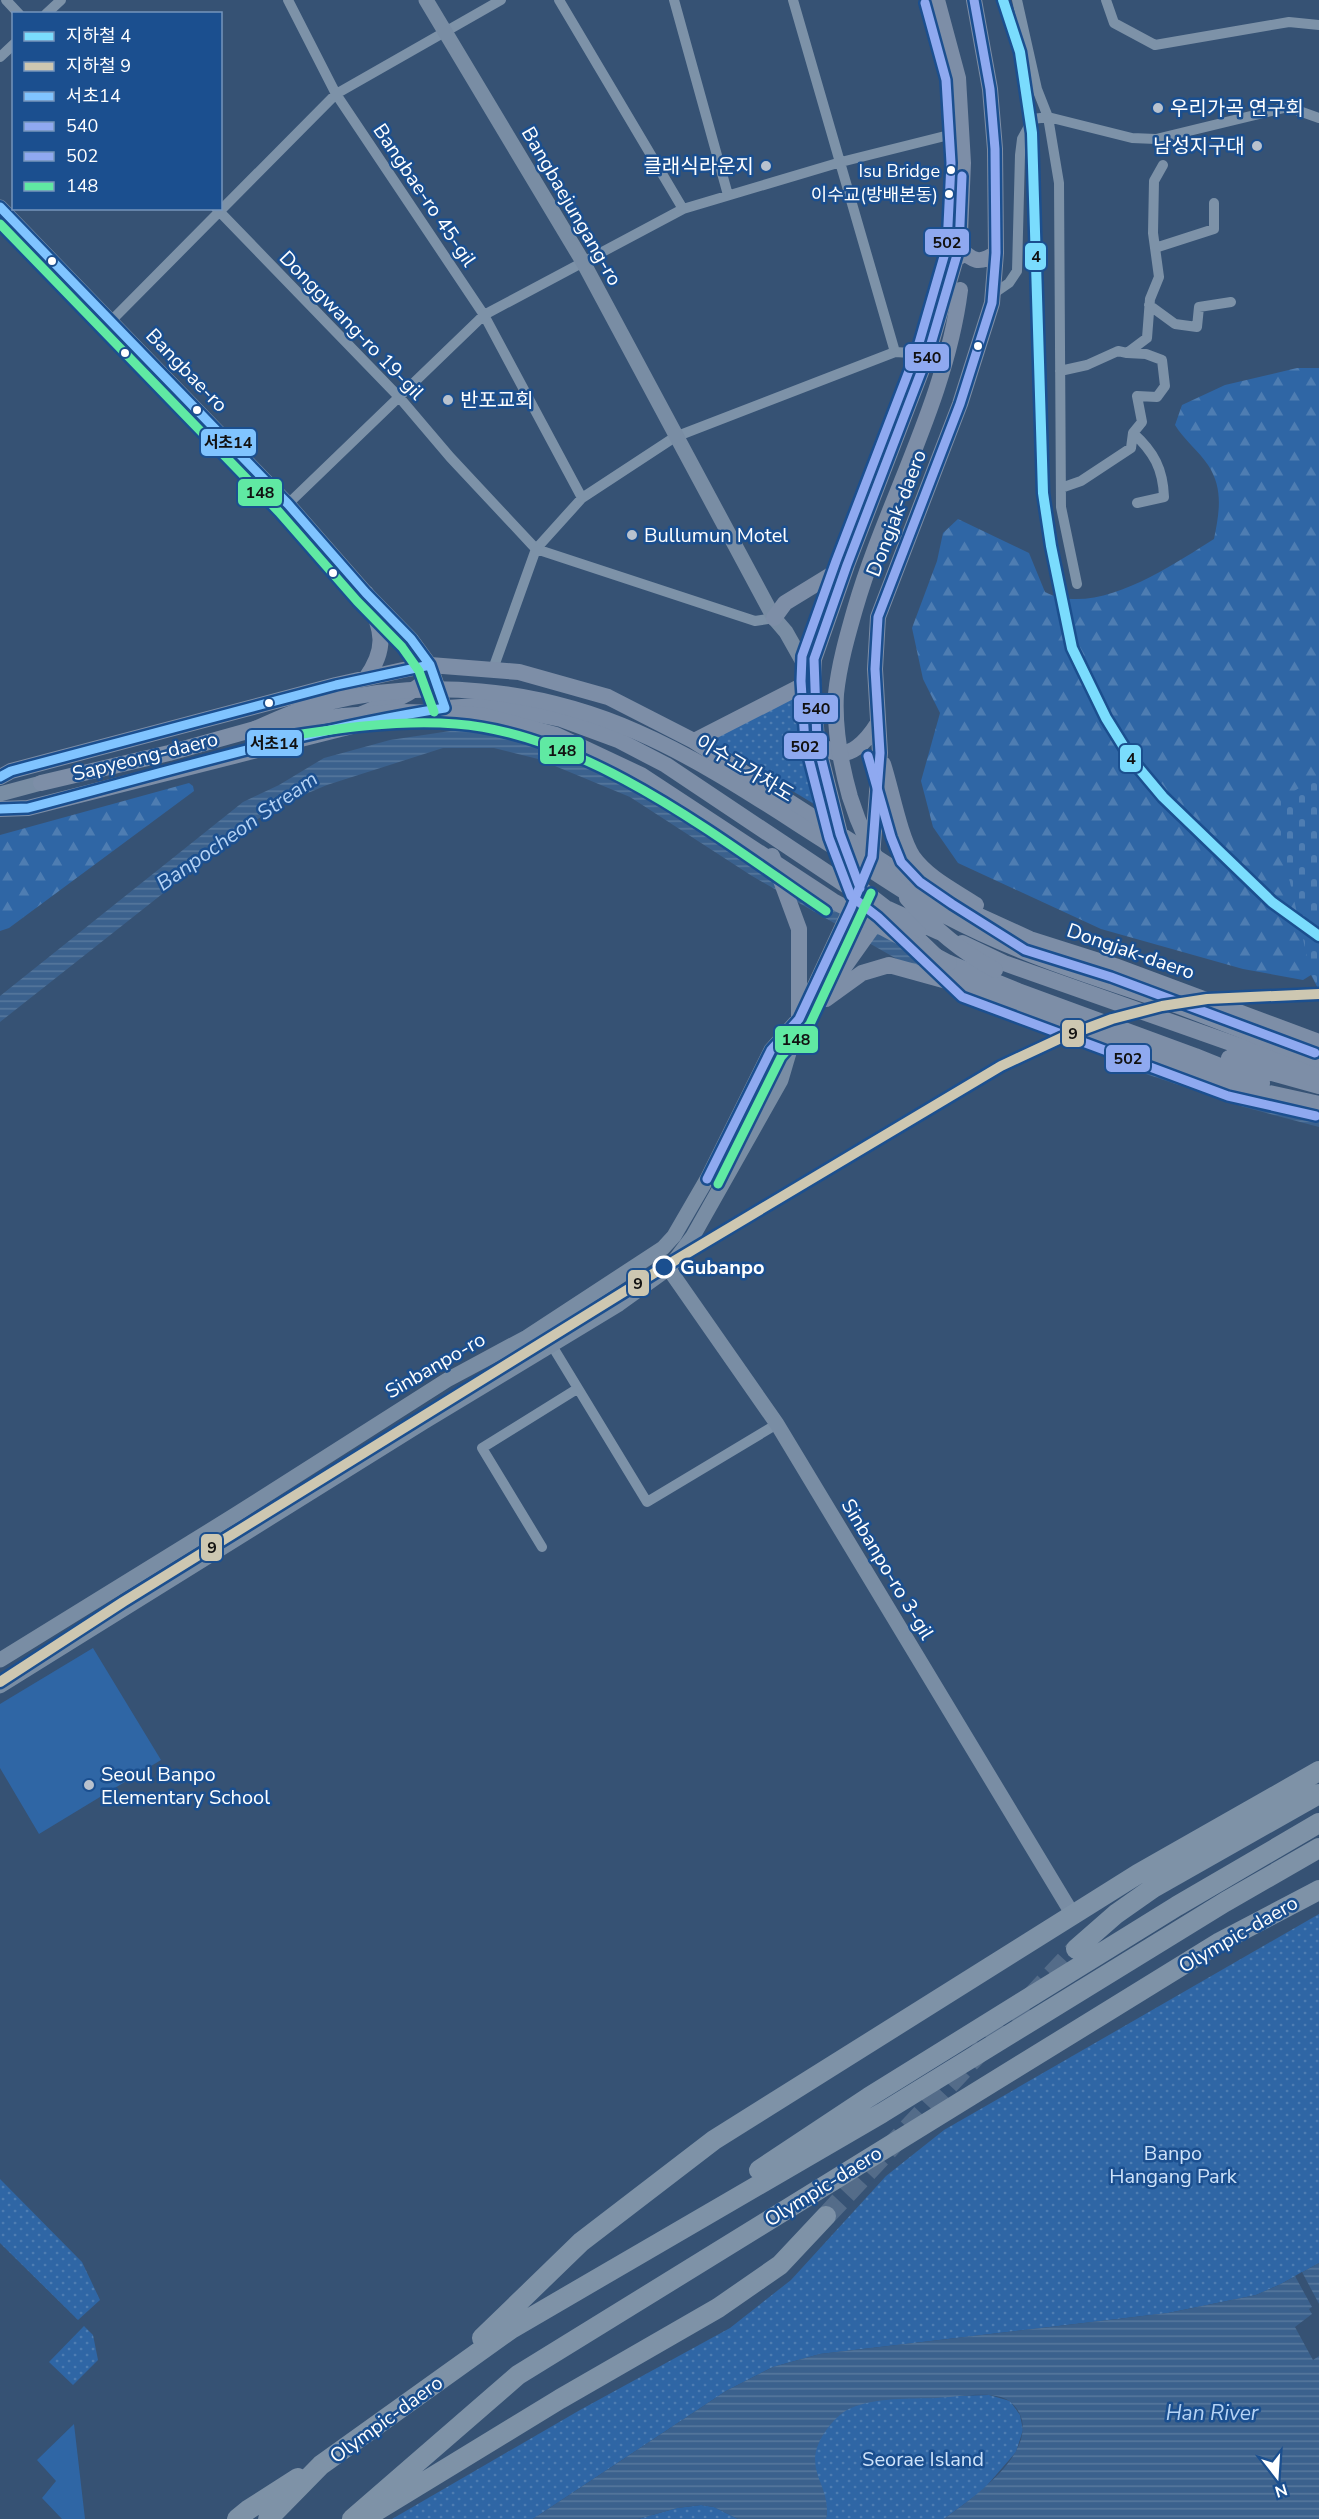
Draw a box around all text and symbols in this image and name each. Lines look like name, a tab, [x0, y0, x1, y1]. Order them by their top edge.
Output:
legend	[12, 12, 222, 210]
text: 지하철 4	[66, 24, 131, 48]
text: 지하철 9	[66, 54, 131, 78]
text: 서초14	[66, 84, 121, 108]
place label: 우리가곡 연구회	[1170, 95, 1304, 122]
marker: 우리가곡 연구회	[1151, 101, 1165, 115]
text: 540	[66, 114, 98, 138]
street label: Bangbae-ro 45-gil	[367, 118, 483, 272]
street label: Bangbaejungang-ro	[515, 122, 628, 291]
place label: 남성지구대	[1153, 133, 1245, 160]
marker: 남성지구대	[1250, 139, 1264, 153]
text: 502	[66, 144, 98, 168]
place label: 클래식라운지	[644, 153, 754, 180]
marker: 클래식라운지	[759, 159, 773, 173]
place label: Isu Bridge	[859, 159, 940, 183]
marker: Isu Bridge	[945, 164, 957, 176]
text: 148	[66, 174, 98, 198]
place label: 이수교(방배본동)	[811, 183, 938, 207]
marker: 이수교(방배본동)	[943, 188, 955, 200]
line badge: 502	[924, 228, 970, 256]
text: 502	[933, 232, 961, 254]
line badge: 4	[1024, 242, 1047, 271]
street label: Donggwang-ro 19-gil	[273, 245, 430, 406]
text: 4	[1031, 246, 1041, 268]
unlabelled marker	[46, 255, 58, 267]
street label: Bangbae-ro	[140, 322, 234, 418]
unlabelled marker	[972, 340, 984, 352]
line badge: 540	[904, 343, 950, 372]
unlabelled marker	[119, 347, 131, 359]
text: 540	[913, 347, 941, 369]
place label: 반포교회	[460, 387, 534, 414]
marker: 반포교회	[441, 393, 455, 407]
unlabelled marker	[191, 404, 203, 416]
line badge: 서초14	[200, 428, 257, 457]
text: 서초14	[204, 432, 253, 454]
street label: Dongjak-daero	[860, 446, 933, 580]
line badge: 148	[237, 478, 283, 507]
text: 148	[246, 482, 274, 504]
place label: Bullumun Motel	[644, 522, 788, 549]
marker: Bullumun Motel	[625, 528, 639, 542]
unlabelled marker	[327, 567, 339, 579]
line badge: 540	[793, 694, 839, 723]
unlabelled marker	[263, 697, 275, 709]
text: 540	[802, 698, 830, 720]
street label: Sapyeong-daero	[69, 725, 221, 788]
street label: 이수고가차도	[690, 728, 799, 808]
line badge: 서초14	[246, 729, 303, 757]
line badge: 502	[783, 732, 828, 760]
text: 서초14	[250, 733, 299, 755]
line badge: 148	[539, 736, 585, 765]
text: 502	[791, 736, 819, 758]
text: 148	[548, 740, 576, 762]
line badge: 4	[1119, 744, 1142, 773]
text: 4	[1126, 748, 1136, 770]
water label: Banpocheon Stream	[151, 765, 323, 897]
street label: Dongjak-daero	[1063, 917, 1198, 986]
line badge: 9	[1061, 1019, 1085, 1048]
text: 9	[1068, 1023, 1078, 1045]
line badge: 148	[774, 1025, 819, 1054]
text: 148	[782, 1029, 810, 1051]
line badge: 502	[1105, 1044, 1151, 1073]
text: 502	[1114, 1048, 1142, 1070]
place label: Gubanpo	[680, 1254, 764, 1281]
marker: Gubanpo	[653, 1256, 675, 1278]
line badge: 9	[627, 1269, 650, 1297]
text: 9	[633, 1273, 643, 1295]
street label: Sinbanpo-ro	[380, 1326, 490, 1405]
street label: Sinbanpo-ro 3-gil	[835, 1494, 940, 1645]
line badge: 9	[200, 1533, 223, 1562]
text: 9	[207, 1537, 217, 1559]
place label: Seoul Banpo Elementary School	[101, 1761, 270, 1811]
marker: Seoul Banpo Elementary School	[82, 1778, 96, 1792]
street label: Olympic-daero	[1174, 1889, 1303, 1980]
street label: Olympic-daero	[759, 2140, 887, 2233]
park label: Banpo Hangang Park	[1109, 2140, 1238, 2190]
street label: Olympic-daero	[324, 2369, 448, 2470]
water label: Han River	[1166, 2399, 1259, 2427]
park label: Seorae Island	[862, 2446, 984, 2473]
north arrow	[1247, 2447, 1307, 2507]
text: N	[1272, 2478, 1290, 2503]

